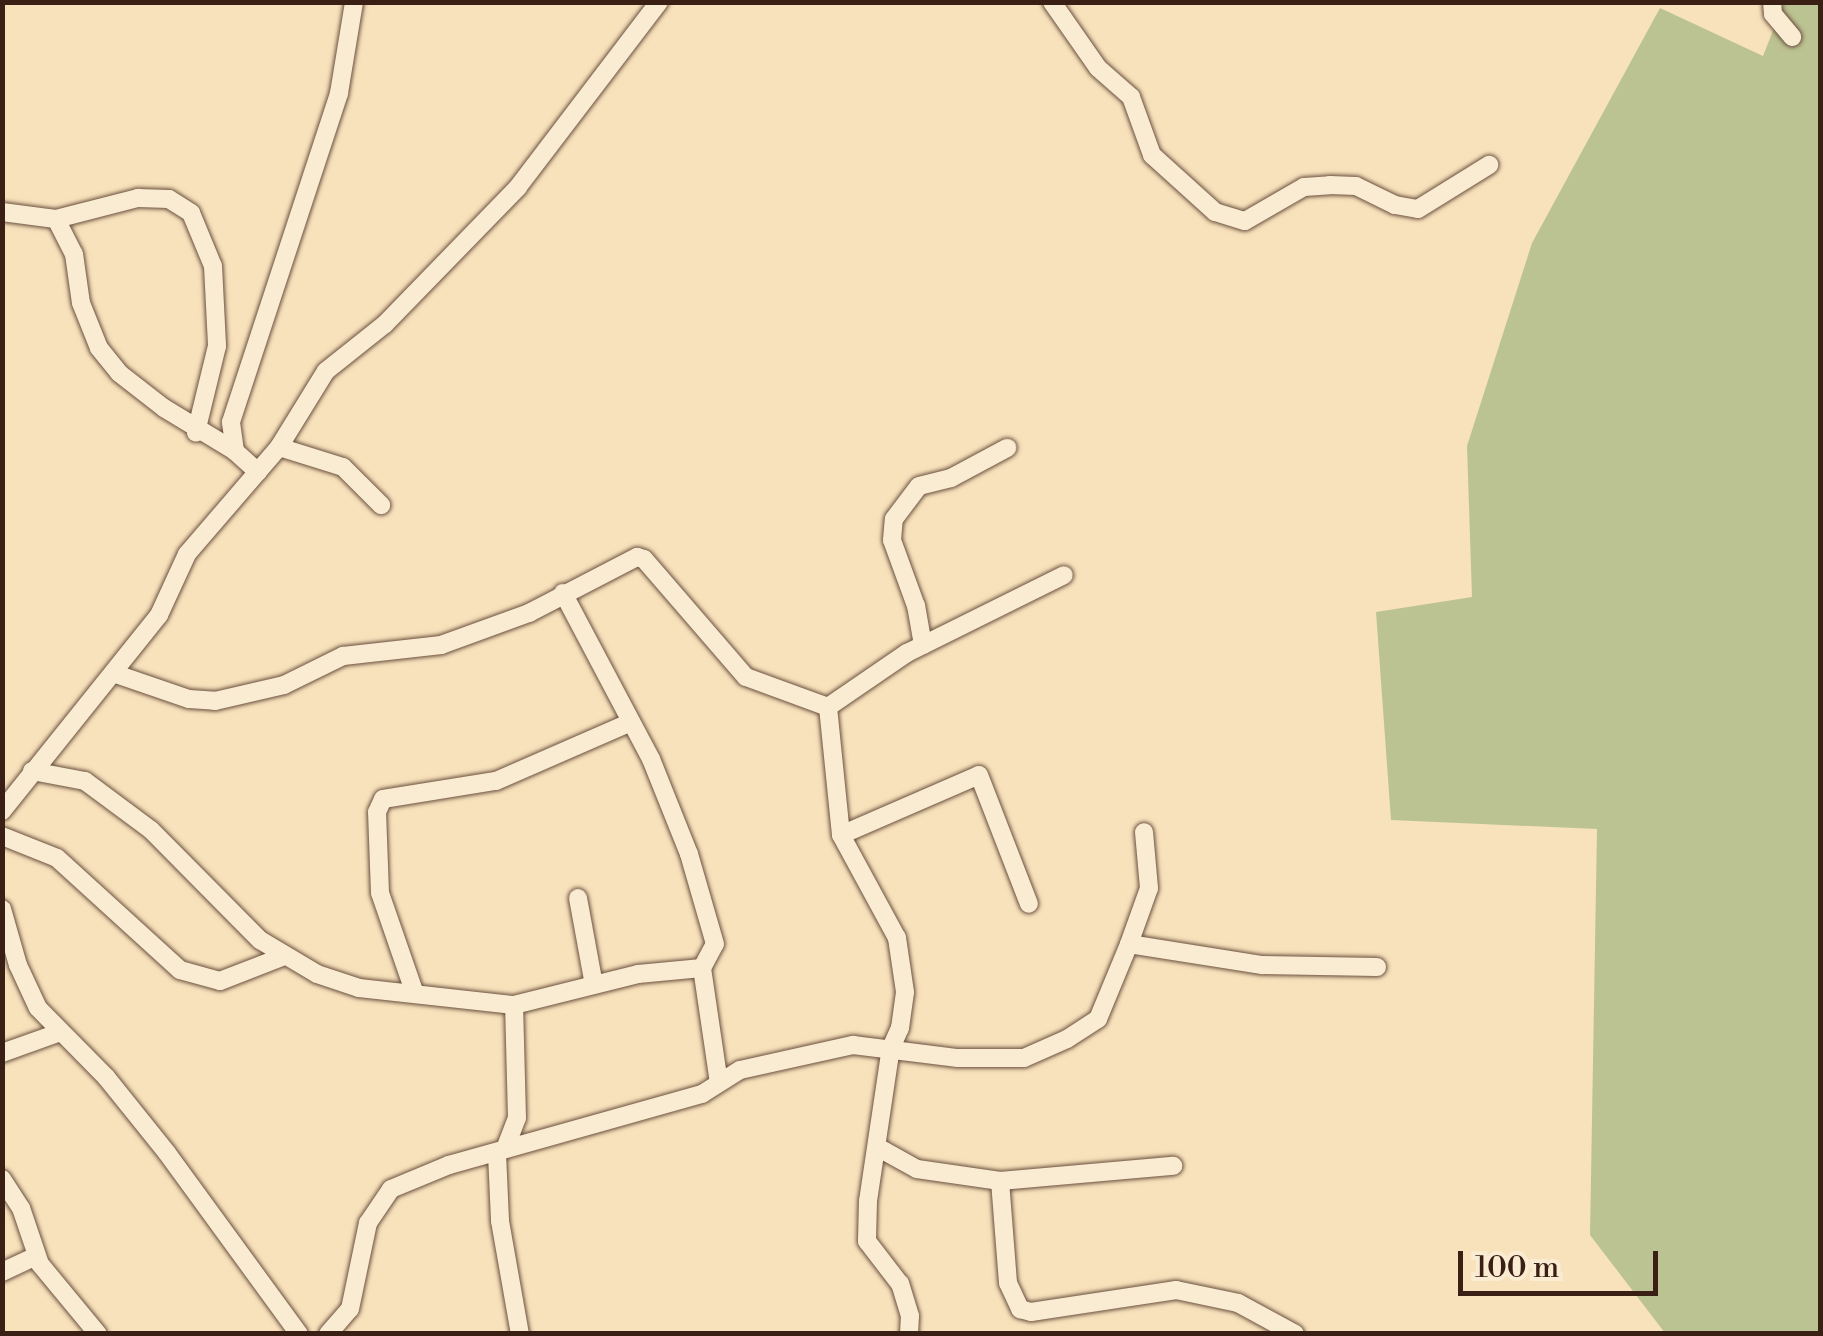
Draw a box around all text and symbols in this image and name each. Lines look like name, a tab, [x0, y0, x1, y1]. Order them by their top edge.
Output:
scale bar	[1463, 1231, 1663, 1293]
text: 100 m	[1475, 1249, 1559, 1287]

